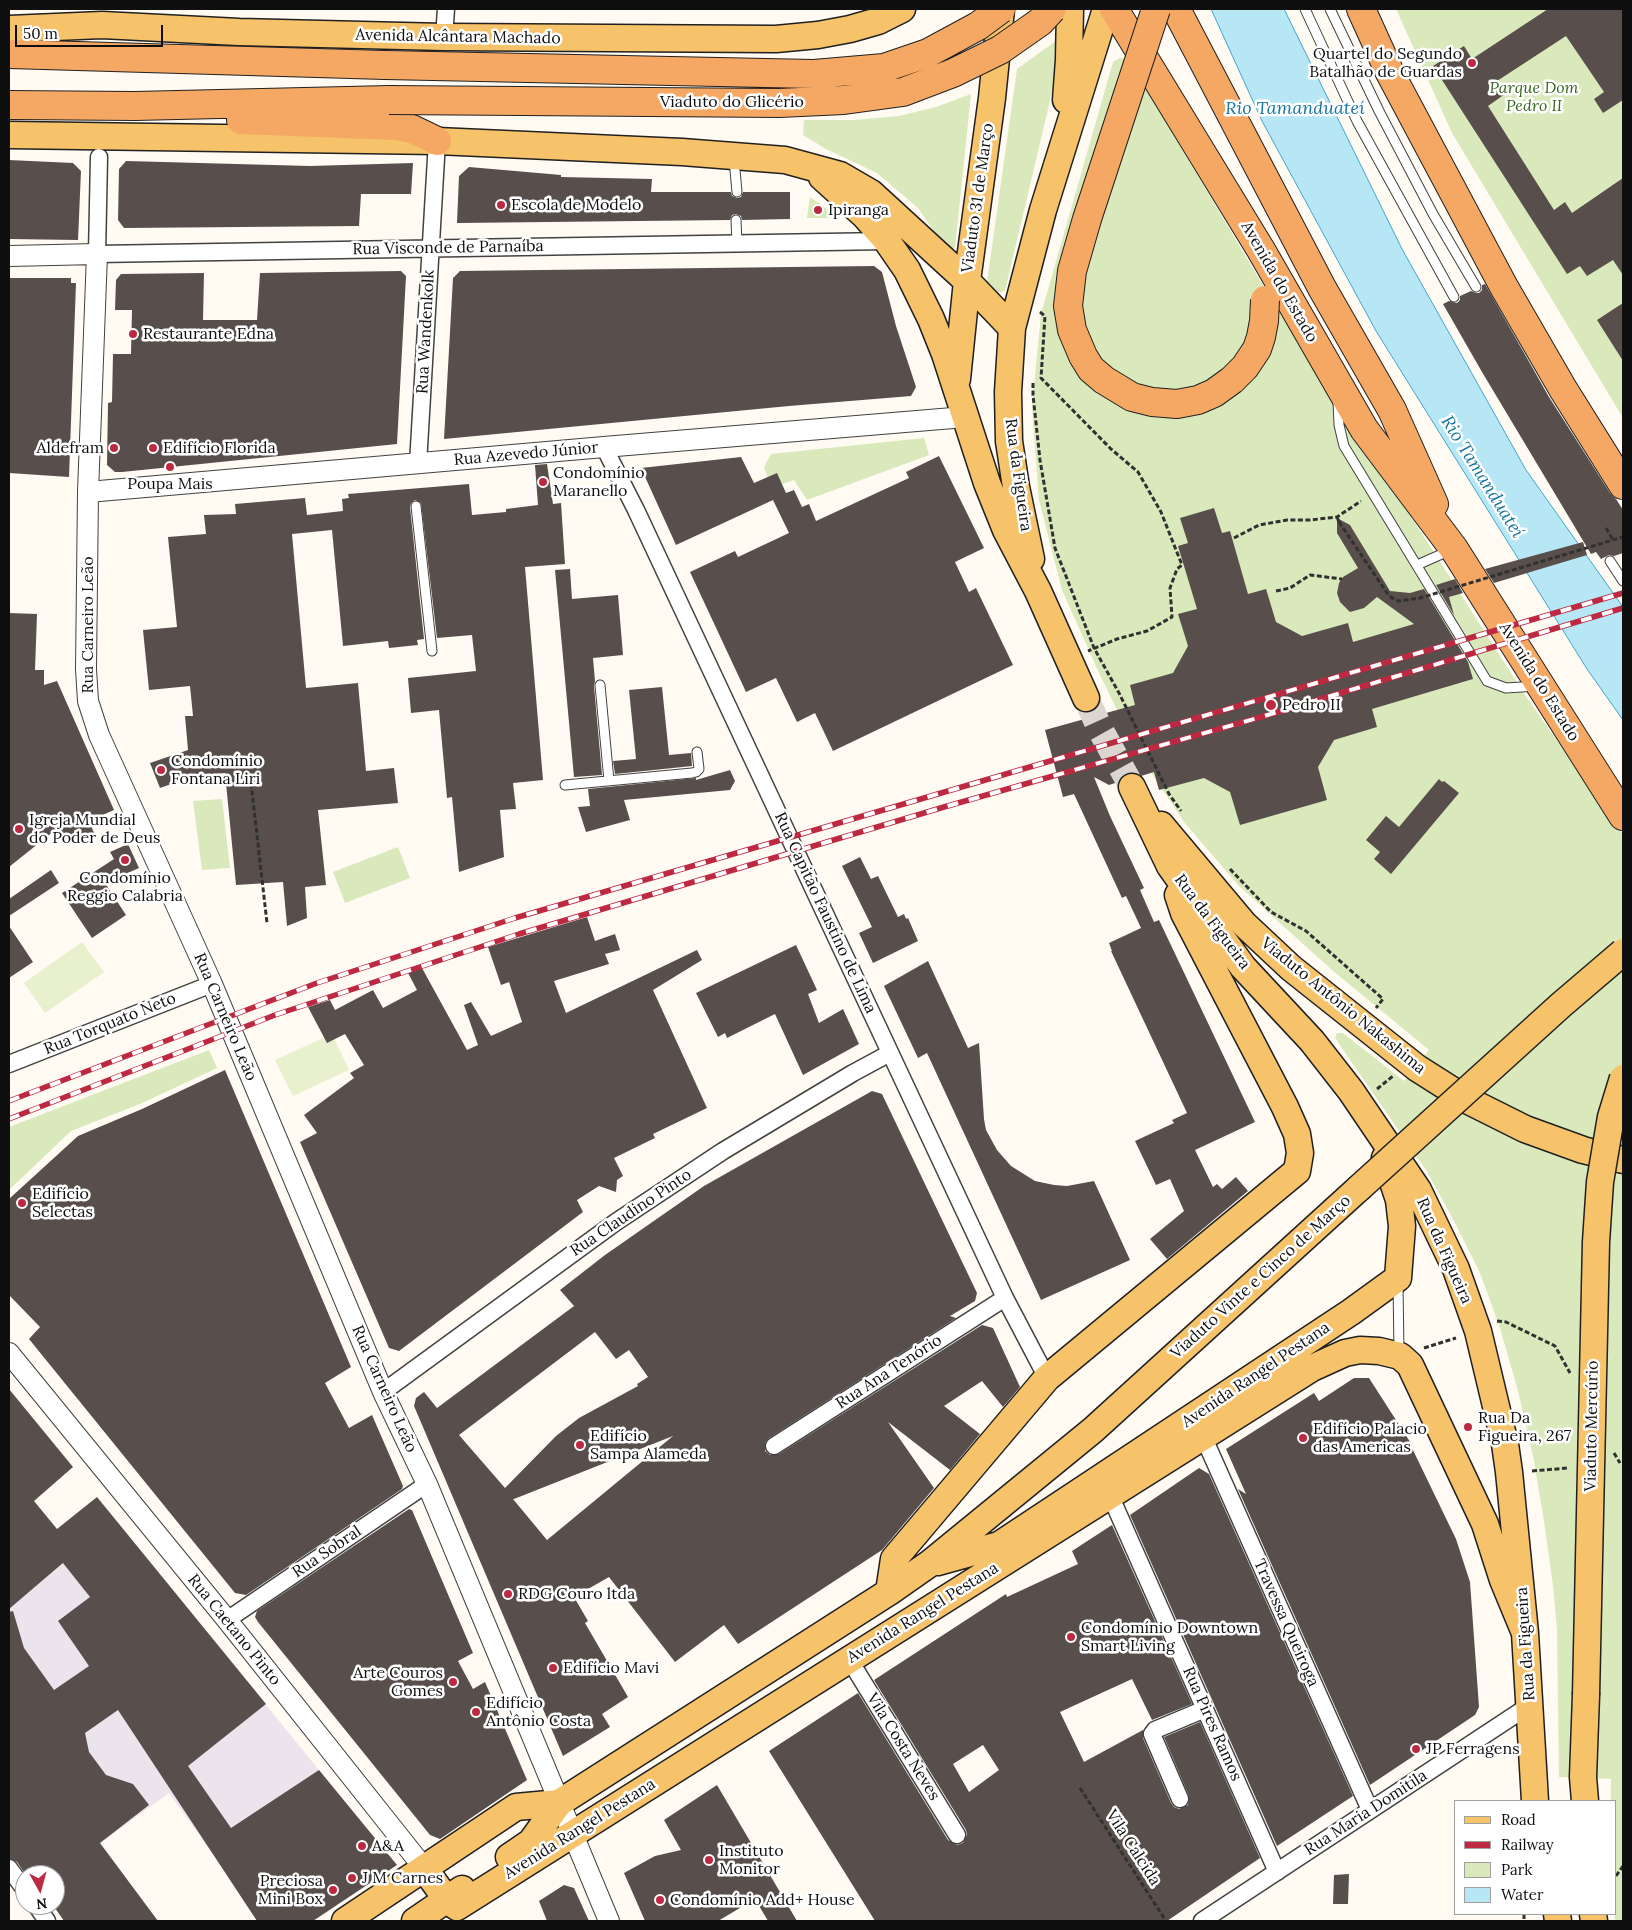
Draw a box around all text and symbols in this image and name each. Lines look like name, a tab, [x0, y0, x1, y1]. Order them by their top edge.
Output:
scale bar	[18, 15, 165, 47]
text: 50 m	[23, 24, 58, 43]
street label: Avenida Alcântara Machado	[355, 26, 561, 48]
place label: Quartel do Segundo Batalhão de Guardas	[1309, 44, 1462, 82]
marker: Quartel do Segundo Batalhão de Guardas	[1466, 57, 1478, 69]
park label: Parque Dom Pedro II	[1489, 78, 1579, 116]
street label: Viaduto do Glicério	[660, 92, 804, 112]
water label: Rio Tamanduateí	[1225, 98, 1365, 120]
street label: Viaduto 31 de Março	[958, 122, 998, 274]
place label: Escola de Modelo	[511, 195, 641, 215]
marker: Escola de Modelo	[495, 199, 507, 211]
place label: Ipiranga	[828, 200, 889, 220]
marker: Ipiranga	[812, 204, 824, 216]
street label: Avenida do Estado	[1237, 218, 1321, 346]
street label: Rua Visconde de Parnaíba	[352, 237, 544, 259]
street label: Rua Wandenkolk	[413, 270, 439, 394]
place label: Restaurante Edna	[143, 324, 274, 344]
marker: Restaurante Edna	[127, 328, 139, 340]
water label: Rio Tamanduateí	[1436, 412, 1528, 542]
street label: Rua da Figueira	[1001, 417, 1035, 533]
place label: Aldefram	[37, 438, 104, 458]
place label: Edifício Florida	[163, 438, 276, 458]
street label: Rua Azevedo Júnior	[453, 438, 599, 470]
marker: Aldefram	[108, 442, 120, 454]
marker: Edifício Florida	[147, 442, 159, 454]
marker: Poupa Mais	[164, 461, 176, 473]
place label: Condomínio Maranello	[553, 463, 645, 501]
place label: Poupa Mais	[127, 474, 213, 494]
marker: Condomínio Maranello	[537, 476, 549, 488]
street label: Rua Carneiro Leão	[78, 556, 98, 694]
street label: Avenida do Estado	[1495, 619, 1583, 745]
place label: Pedro II	[1282, 695, 1341, 715]
marker: Pedro II	[1264, 698, 1278, 712]
place label: Condomínio Fontana Liri	[171, 751, 263, 789]
marker: Condomínio Fontana Liri	[155, 764, 167, 776]
street label: Rua Capitão Faustino de Lima	[770, 809, 880, 1017]
place label: Igreja Mundial do Poder de Deus	[29, 810, 160, 848]
marker: Igreja Mundial do Poder de Deus	[13, 823, 25, 835]
marker: Condomínio Reggio Calabria	[119, 854, 131, 866]
place label: Condomínio Reggio Calabria	[67, 868, 183, 906]
street label: Rua da Figueira	[1170, 871, 1254, 973]
street label: Viaduto Antônio Nakashima	[1257, 934, 1429, 1078]
street label: Rua Carneiro Leão	[189, 950, 261, 1084]
street label: Rua Torquato Neto	[41, 989, 179, 1059]
street label: Rua Claudino Pinto	[567, 1165, 695, 1261]
place label: Edifício Selectas	[32, 1184, 93, 1222]
street label: Viaduto Vinte e Cinco de Março	[1167, 1191, 1355, 1363]
street label: Rua da Figueira	[1412, 1195, 1476, 1307]
marker: Edifício Selectas	[16, 1197, 28, 1209]
street label: Avenida Rangel Pestana	[1178, 1318, 1334, 1432]
street label: Rua Carneiro Leão	[347, 1322, 421, 1456]
street label: Rua Ana Tenório	[833, 1331, 945, 1413]
street label: Viaduto Mercúrio	[1581, 1360, 1603, 1492]
place label: Rua Da Figueira, 267	[1478, 1408, 1571, 1446]
place label: Edifício Palacio das Americas	[1313, 1419, 1427, 1457]
marker: Rua Da Figueira, 267	[1462, 1421, 1474, 1433]
place label: Edifício Sampa Alameda	[590, 1426, 707, 1464]
marker: Edifício Palacio das Americas	[1297, 1432, 1309, 1444]
marker: Edifício Sampa Alameda	[574, 1439, 586, 1451]
street label: Rua Sobral	[289, 1522, 365, 1582]
street label: Travessa Queiroga	[1249, 1556, 1323, 1690]
street label: Avenida Rangel Pestana	[844, 1559, 1002, 1667]
street label: Rua Caetano Pinto	[183, 1571, 285, 1689]
place label: RDG Couro ltda	[518, 1584, 635, 1604]
street label: Rua da Figueira	[1512, 1587, 1540, 1701]
marker: RDG Couro ltda	[502, 1588, 514, 1600]
place label: Condomínio Downtown Smart Living	[1081, 1618, 1258, 1656]
marker: Condomínio Downtown Smart Living	[1065, 1631, 1077, 1643]
place label: Edifício Mavi	[563, 1658, 659, 1678]
marker: Edifício Mavi	[547, 1662, 559, 1674]
place label: Arte Couros Gomes	[353, 1663, 443, 1701]
street label: Rua Pires Ramos	[1178, 1664, 1246, 1784]
marker: Arte Couros Gomes	[447, 1676, 459, 1688]
street label: Vila Costa Neves	[862, 1690, 944, 1804]
place label: Edifício Antônio Costa	[486, 1693, 591, 1731]
marker: Edifício Antônio Costa	[470, 1706, 482, 1718]
place label: JP Ferragens	[1426, 1739, 1520, 1759]
marker: JP Ferragens	[1410, 1743, 1422, 1755]
street label: Rua Maria Domitila	[1301, 1766, 1431, 1860]
street label: Avenida Rangel Pestana	[501, 1775, 659, 1883]
legend	[1454, 1800, 1617, 1915]
street label: Vila Calcida	[1101, 1807, 1165, 1889]
text: Road	[1501, 1810, 1536, 1829]
text: Railway	[1501, 1835, 1554, 1854]
place label: A&A	[372, 1836, 404, 1856]
marker: A&A	[356, 1840, 368, 1852]
place label: Instituto Monitor	[719, 1841, 784, 1879]
marker: Instituto Monitor	[703, 1854, 715, 1866]
text: Park	[1501, 1860, 1532, 1879]
north arrow	[15, 1865, 65, 1915]
place label: J M Carnes	[362, 1868, 443, 1888]
place label: Preciosa Mini Box	[258, 1871, 323, 1909]
marker: J M Carnes	[346, 1872, 358, 1884]
marker: Preciosa Mini Box	[327, 1884, 339, 1896]
text: Water	[1501, 1885, 1543, 1904]
place label: Condomínio Add+ House	[670, 1890, 855, 1910]
text: N	[35, 1894, 48, 1913]
marker: Condomínio Add+ House	[654, 1894, 666, 1906]

